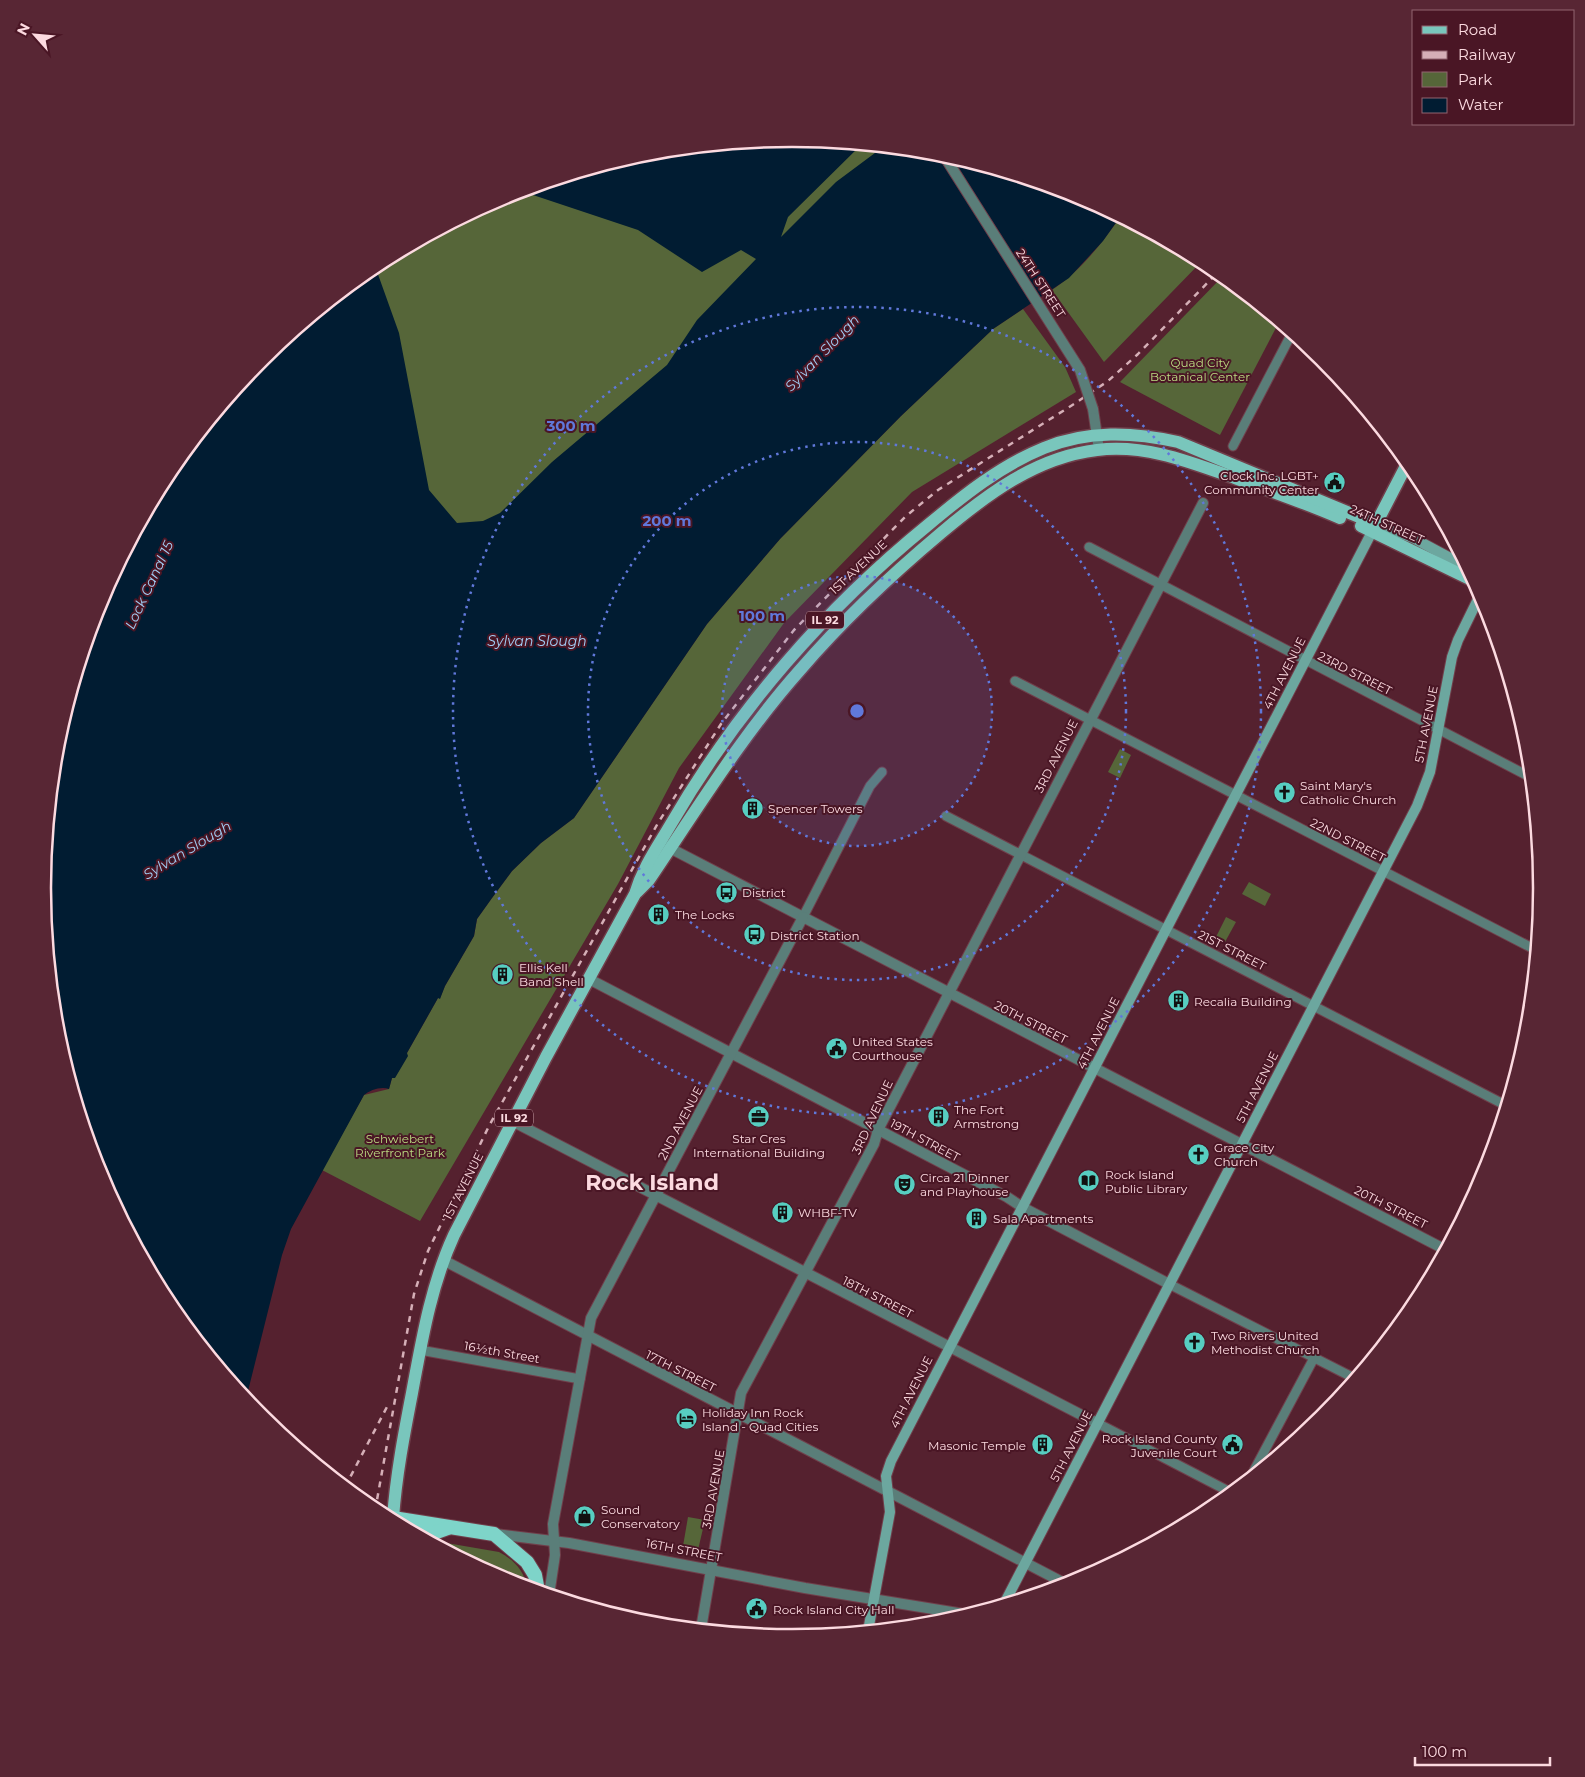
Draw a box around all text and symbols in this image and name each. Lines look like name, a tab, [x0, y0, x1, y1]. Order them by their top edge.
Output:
north arrow	[10, 10, 60, 60]
legend	[1412, 10, 1575, 125]
text: N	[13, 20, 34, 38]
text: Road	[1458, 20, 1497, 39]
text: Railway	[1458, 45, 1516, 64]
text: Park	[1458, 70, 1492, 89]
text: Water	[1458, 95, 1504, 114]
street label: 24TH STREET	[1013, 246, 1069, 320]
water label: Sylvan Slough	[781, 311, 863, 395]
park label: Quad City Botanical Center	[1150, 355, 1250, 384]
text: 300 m	[545, 416, 596, 435]
place label: Clock Inc. LGBT+ Community Center	[1204, 468, 1319, 497]
public building icon: Clock Inc. LGBT+ Community Center	[1323, 470, 1347, 494]
street label: 24TH STREET	[1348, 501, 1426, 547]
text: 200 m	[642, 511, 692, 530]
water label: Lock Canal 15	[121, 537, 178, 632]
street label: 1ST AVENUE	[826, 537, 890, 597]
text: 100 m	[739, 606, 785, 625]
road number: IL 92	[806, 612, 844, 628]
water label: Sylvan Slough	[487, 632, 587, 650]
street label: 4TH AVENUE	[1259, 634, 1309, 712]
street label: 23RD STREET	[1315, 648, 1395, 698]
street label: 5TH AVENUE	[1411, 684, 1441, 764]
centre of rings	[848, 702, 866, 720]
street label: 3RD AVENUE	[1031, 717, 1081, 795]
place label: Saint Mary's Catholic Church	[1300, 778, 1396, 807]
church icon: Saint Mary's Catholic Church	[1272, 780, 1296, 804]
building icon: Spencer Towers	[740, 796, 764, 820]
place label: Spencer Towers	[768, 801, 863, 816]
street label: 22ND STREET	[1308, 815, 1388, 865]
water label: Sylvan Slough	[140, 817, 234, 883]
bus stop icon: District	[714, 880, 738, 904]
place label: District	[742, 885, 786, 900]
building icon: The Locks	[647, 902, 671, 926]
place label: The Locks	[675, 907, 735, 922]
bus stop icon: District Station	[742, 923, 766, 947]
street label: 21ST STREET	[1196, 926, 1269, 974]
place label: District Station	[770, 928, 860, 943]
place label: Ellis Kell Band Shell	[519, 960, 584, 989]
building icon: Ellis Kell Band Shell	[491, 962, 515, 986]
building icon: Recalia Building	[1166, 989, 1190, 1013]
street label: 4TH AVENUE	[1073, 994, 1123, 1072]
place label: Recalia Building	[1194, 994, 1292, 1009]
street label: 20TH STREET	[992, 997, 1070, 1047]
place label: United States Courthouse	[852, 1034, 933, 1063]
public building icon: United States Courthouse	[824, 1036, 848, 1060]
street label: 5TH AVENUE	[1233, 1049, 1281, 1125]
street label: 3RD AVENUE	[848, 1077, 896, 1157]
street label: 2ND AVENUE	[654, 1084, 706, 1162]
place label: The Fort Armstrong	[954, 1102, 1019, 1131]
building icon: The Fort Armstrong	[926, 1104, 950, 1128]
office icon: Star Cres International Building	[747, 1105, 771, 1129]
road number: IL 92	[495, 1110, 533, 1126]
street label: 19TH STREET	[887, 1115, 963, 1165]
park label: Schwiebert Riverfront Park	[355, 1131, 446, 1160]
place label: Star Cres International Building	[693, 1131, 825, 1160]
place label: Grace City Church	[1214, 1140, 1275, 1169]
church icon: Grace City Church	[1186, 1142, 1210, 1166]
street label: 1ST AVENUE	[440, 1150, 486, 1222]
place label: Rock Island Public Library	[1105, 1167, 1188, 1196]
district label: Rock Island	[585, 1169, 719, 1196]
library icon: Rock Island Public Library	[1077, 1169, 1101, 1193]
place label: Circa 21 Dinner and Playhouse	[920, 1170, 1009, 1199]
theatre icon: Circa 21 Dinner and Playhouse	[892, 1172, 916, 1196]
street label: 20TH STREET	[1352, 1182, 1430, 1232]
building icon: WHBF-TV	[770, 1200, 794, 1224]
place label: WHBF-TV	[798, 1205, 858, 1220]
building icon: Sala Apartments	[965, 1206, 989, 1230]
place label: Sala Apartments	[993, 1211, 1094, 1226]
street label: 18TH STREET	[840, 1273, 916, 1321]
place label: Two Rivers United Methodist Church	[1211, 1328, 1320, 1357]
church icon: Two Rivers United Methodist Church	[1183, 1330, 1207, 1354]
street label: 16½th Street	[463, 1338, 541, 1366]
street label: 17TH STREET	[643, 1347, 719, 1395]
street label: 4TH AVENUE	[886, 1353, 936, 1431]
place label: Holiday Inn Rock Island - Quad Cities	[702, 1405, 818, 1434]
hotel icon: Holiday Inn Rock Island - Quad Cities	[674, 1407, 698, 1431]
street label: 5TH AVENUE	[1047, 1408, 1095, 1484]
place label: Rock Island County Juvenile Court	[1102, 1431, 1217, 1460]
building icon: Masonic Temple	[1030, 1433, 1054, 1457]
public building icon: Rock Island County Juvenile Court	[1221, 1433, 1245, 1457]
place label: Masonic Temple	[928, 1438, 1026, 1453]
street label: 3RD AVENUE	[699, 1448, 727, 1530]
place label: Sound Conservatory	[601, 1502, 680, 1531]
shop icon: Sound Conservatory	[573, 1504, 597, 1528]
street label: 16TH STREET	[645, 1535, 723, 1565]
public building icon: Rock Island City Hall	[745, 1597, 769, 1621]
place label: Rock Island City Hall	[773, 1602, 894, 1617]
scale bar	[1415, 1734, 1550, 1766]
text: 100 m	[1422, 1742, 1467, 1761]

